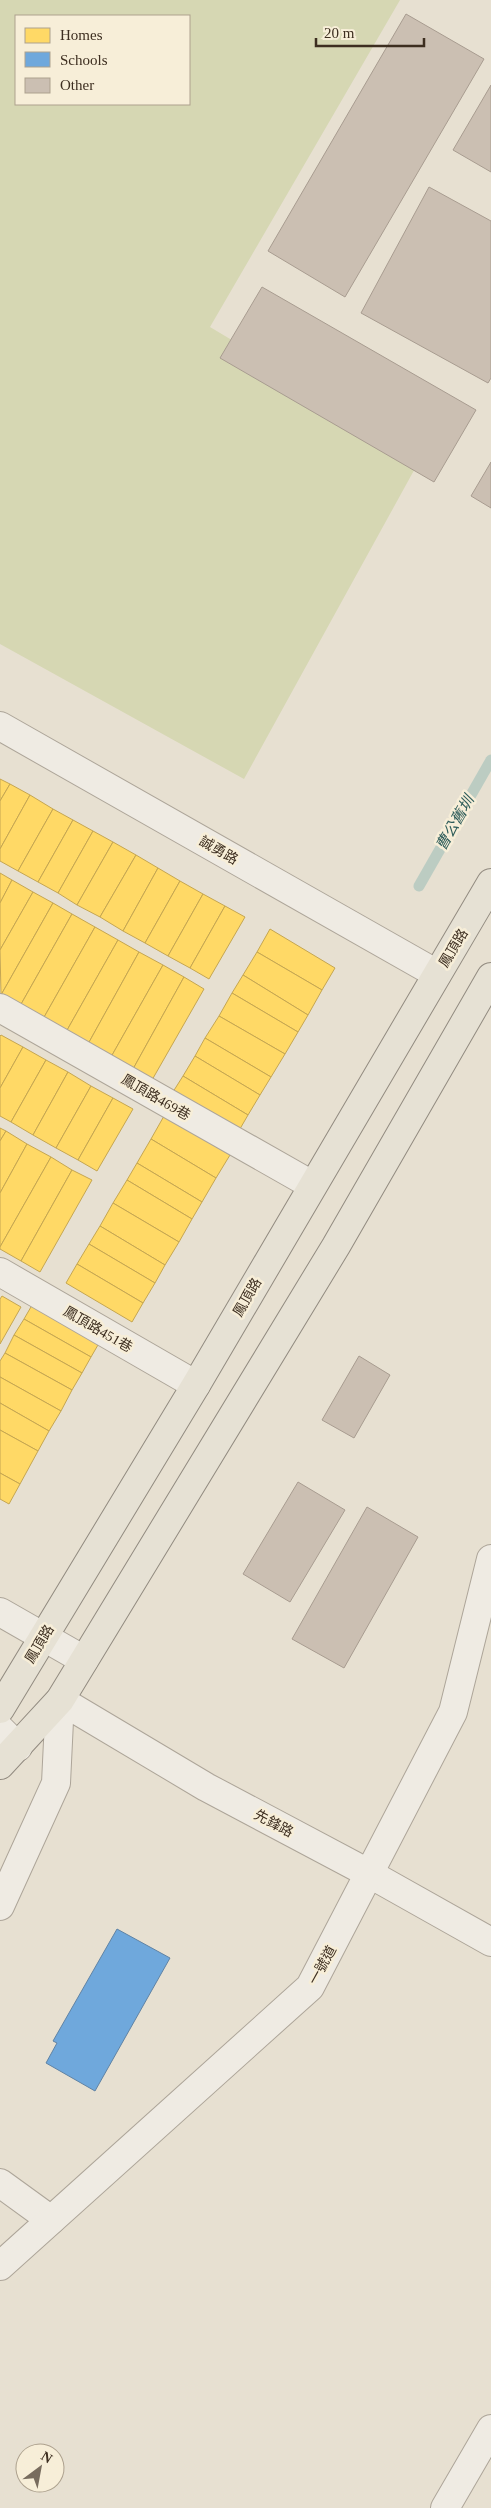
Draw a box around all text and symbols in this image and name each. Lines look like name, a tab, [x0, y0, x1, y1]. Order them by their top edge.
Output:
legend	[15, 15, 190, 105]
scale bar	[316, 15, 424, 47]
text: 20 m	[324, 25, 355, 41]
text: Homes	[60, 27, 103, 43]
text: Schools	[60, 52, 108, 68]
text: Other	[60, 77, 94, 93]
water label: 曹公舊圳	[433, 791, 478, 853]
street label: 誠勇路	[197, 833, 241, 867]
street label: 鳳頂路	[436, 926, 471, 970]
street label: 鳳頂路469巷	[119, 1072, 193, 1123]
street label: 鳳頂路	[230, 1275, 264, 1319]
street label: 鳳頂路451巷	[61, 1304, 135, 1355]
street label: 鳳頂路	[22, 1622, 57, 1666]
street label: 先鋒路	[252, 1806, 296, 1840]
street label: 一號道	[306, 1943, 339, 1987]
north arrow	[15, 2443, 65, 2493]
text: N	[38, 2448, 55, 2466]

